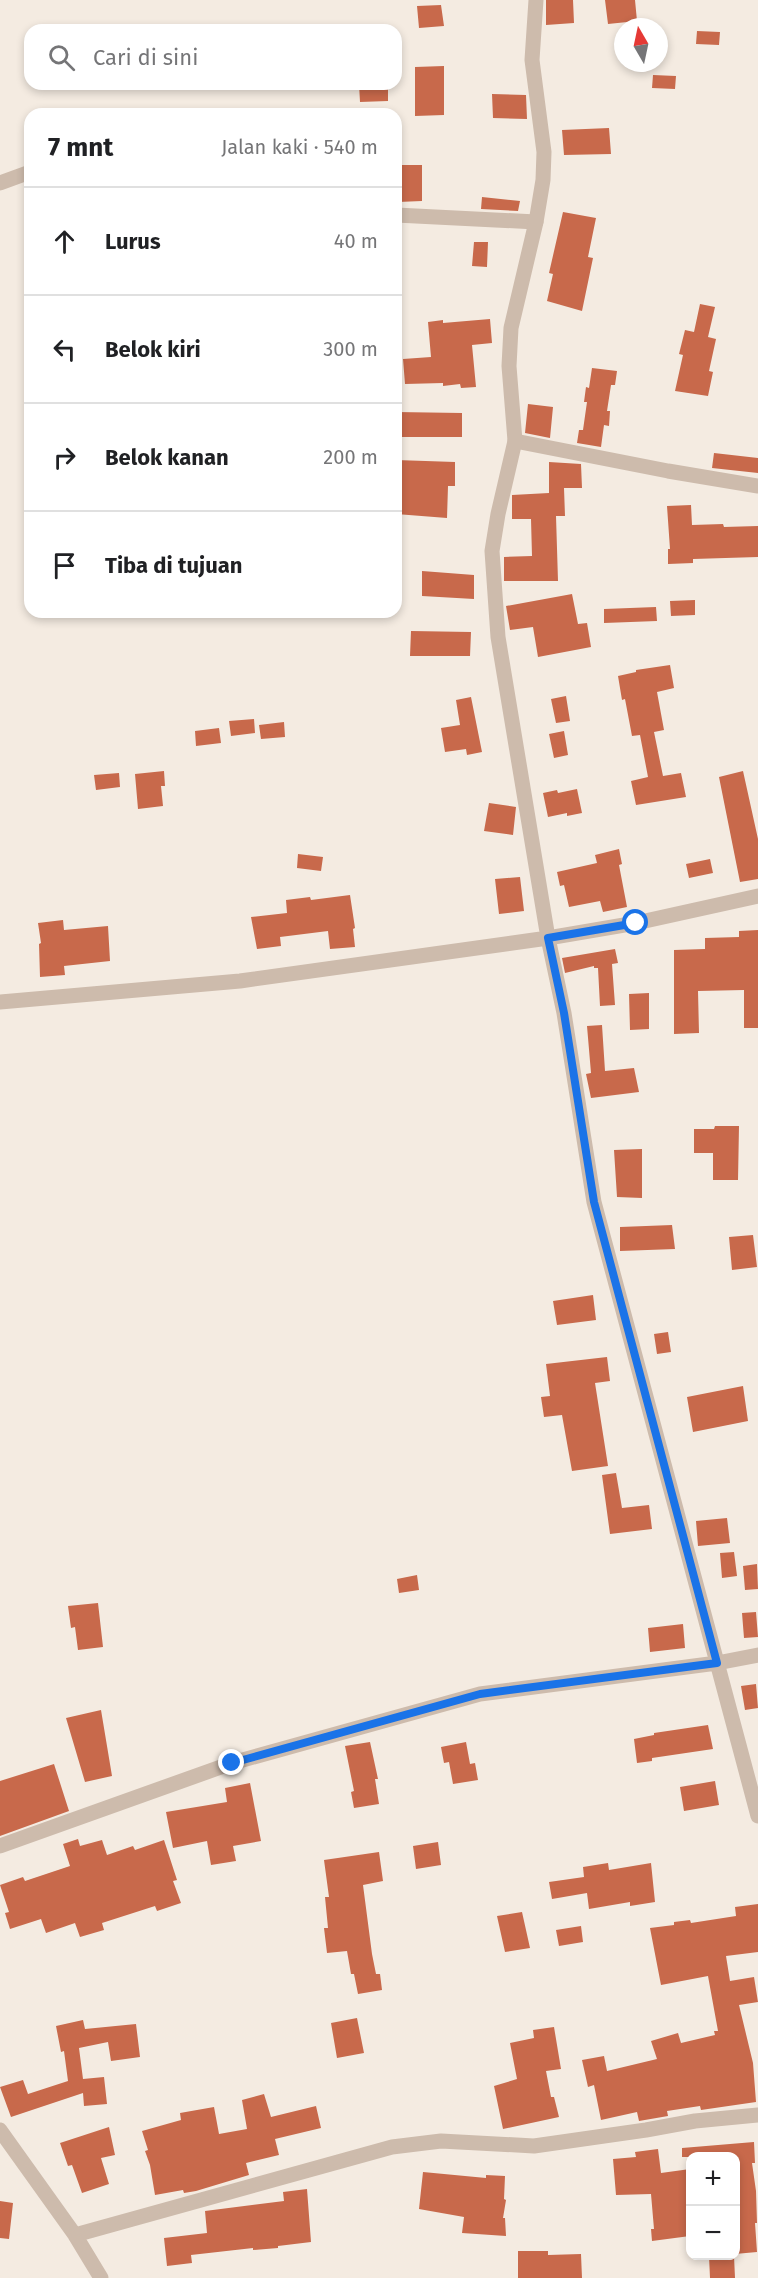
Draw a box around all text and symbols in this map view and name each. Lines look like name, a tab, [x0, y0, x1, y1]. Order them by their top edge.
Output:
north arrow	[614, 18, 668, 72]
search box	[24, 24, 402, 90]
icon: search	[45, 41, 78, 74]
text: Cari di sini	[93, 44, 198, 71]
text: 7 mnt	[48, 132, 113, 163]
text: Jalan kaki · 540 m	[221, 135, 378, 159]
icon: ahead	[48, 225, 81, 258]
text: Lurus	[105, 228, 161, 255]
text: 40 m	[334, 229, 378, 253]
icon: left	[48, 333, 81, 366]
text: Belok kiri	[105, 336, 201, 363]
text: 300 m	[323, 337, 378, 361]
icon: right	[48, 441, 81, 474]
text: Belok kanan	[105, 444, 229, 471]
text: 200 m	[323, 445, 378, 469]
icon: arrive	[48, 549, 81, 582]
text: Tiba di tujuan	[105, 552, 242, 579]
route start	[622, 909, 648, 935]
route end	[218, 1749, 244, 1775]
map controls	[686, 2152, 740, 2260]
button: +	[686, 2152, 740, 2206]
button: −	[686, 2206, 740, 2260]

